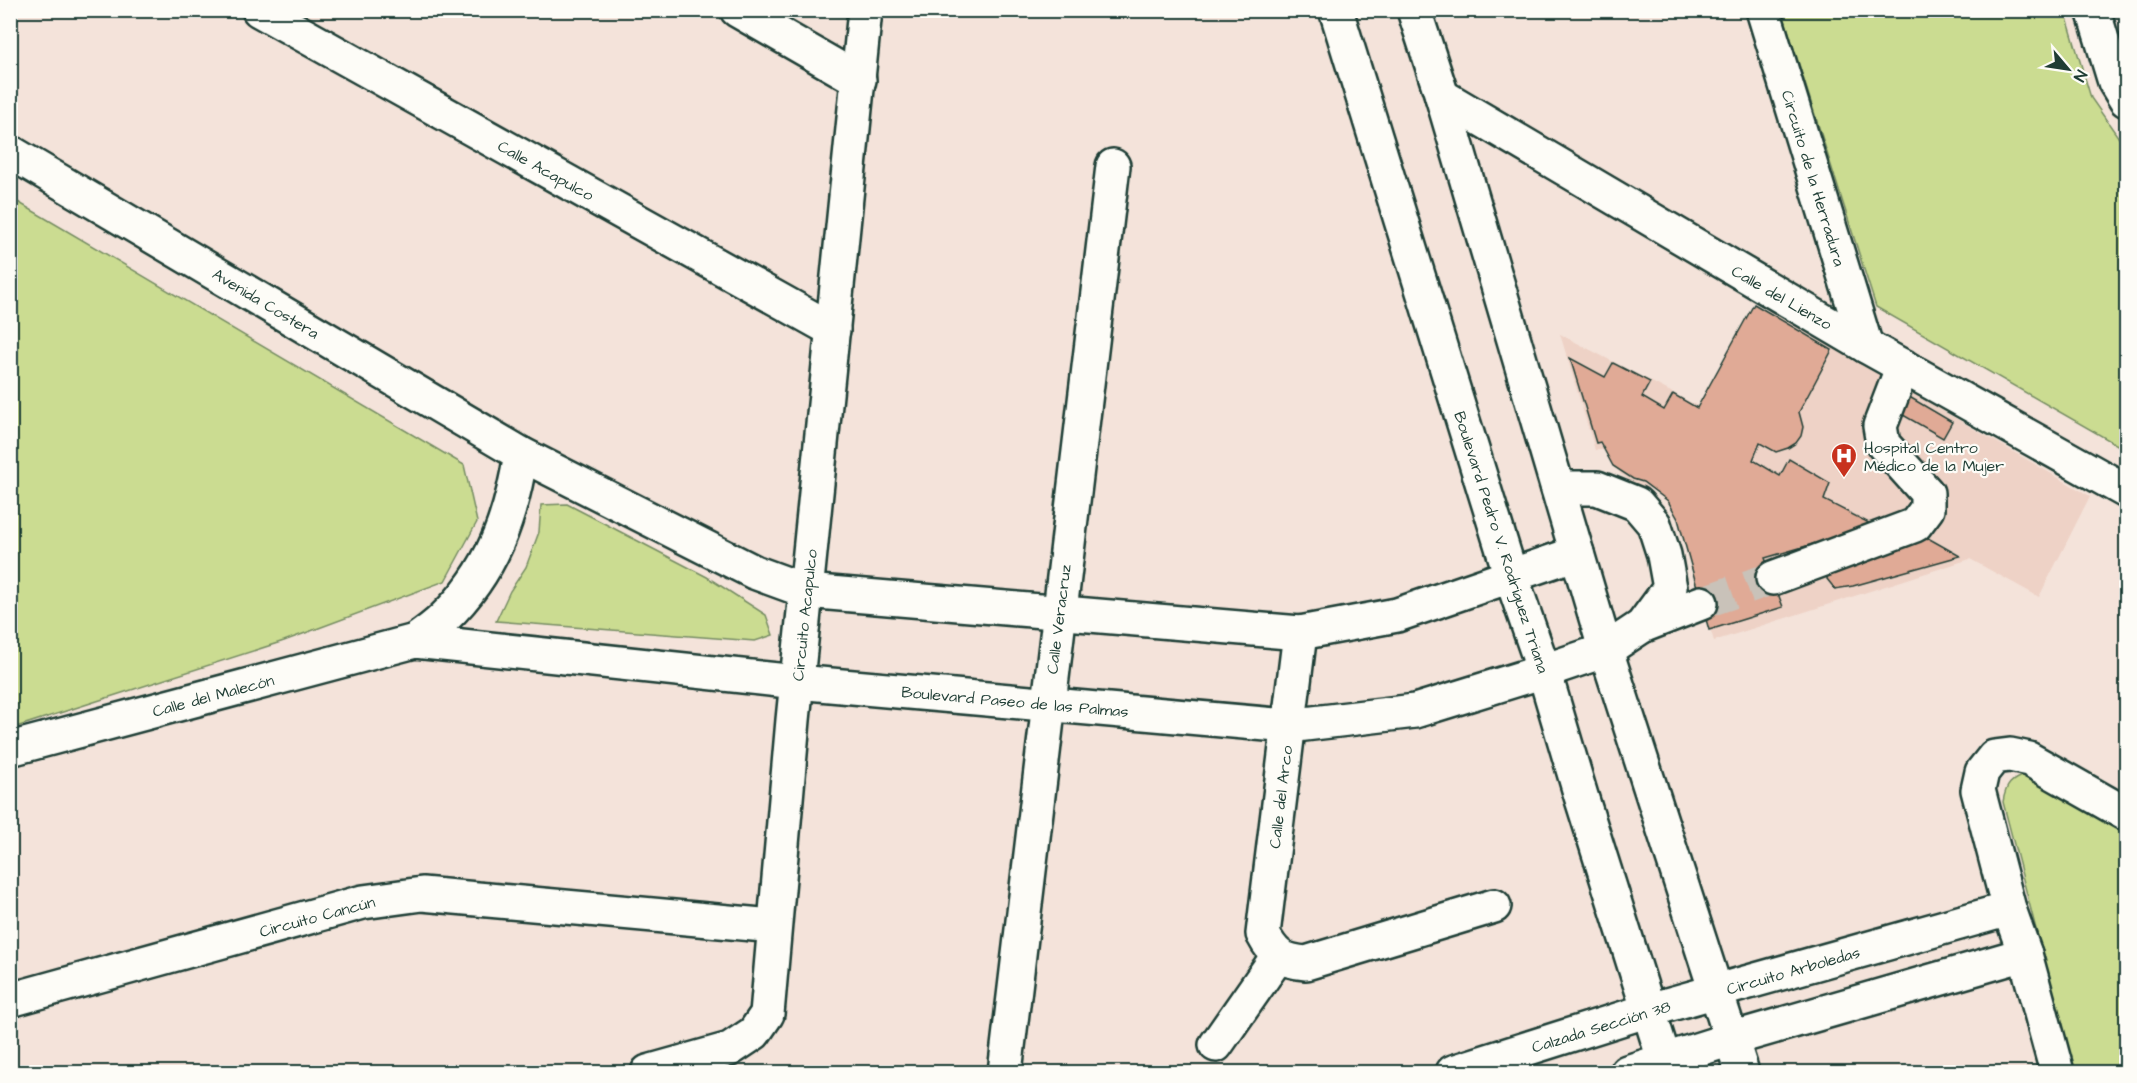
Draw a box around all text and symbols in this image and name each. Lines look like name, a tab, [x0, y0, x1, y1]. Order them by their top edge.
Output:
north arrow	[2038, 39, 2098, 99]
text: N	[2068, 66, 2092, 86]
street label: Circuito de la Herradura	[1776, 88, 1850, 269]
street label: Calle Acapulco	[493, 135, 598, 206]
street label: Calle del Lienzo	[1727, 260, 1836, 335]
street label: Avenida Costera	[208, 263, 323, 344]
street label: Boulevard Pedro V. Rodríguez Triana	[1447, 408, 1554, 676]
place label: Hospital Centro Médico de la Mujer	[1864, 437, 2004, 477]
hospital icon: Hospital Centro Médico de la Mujer	[1829, 441, 1859, 479]
street label: Circuito Acapulco	[787, 548, 823, 682]
street label: Calle Veracruz	[1041, 563, 1077, 675]
street label: Calle del Malecón	[150, 669, 276, 723]
street label: Boulevard Paseo de las Palmas	[900, 681, 1129, 723]
street label: Calle del Arco	[1264, 744, 1298, 850]
street label: Circuito Cancún	[257, 891, 378, 943]
street label: Circuito Arboledas	[1724, 941, 1863, 1001]
street label: Calzada Sección 38	[1529, 995, 1674, 1059]

